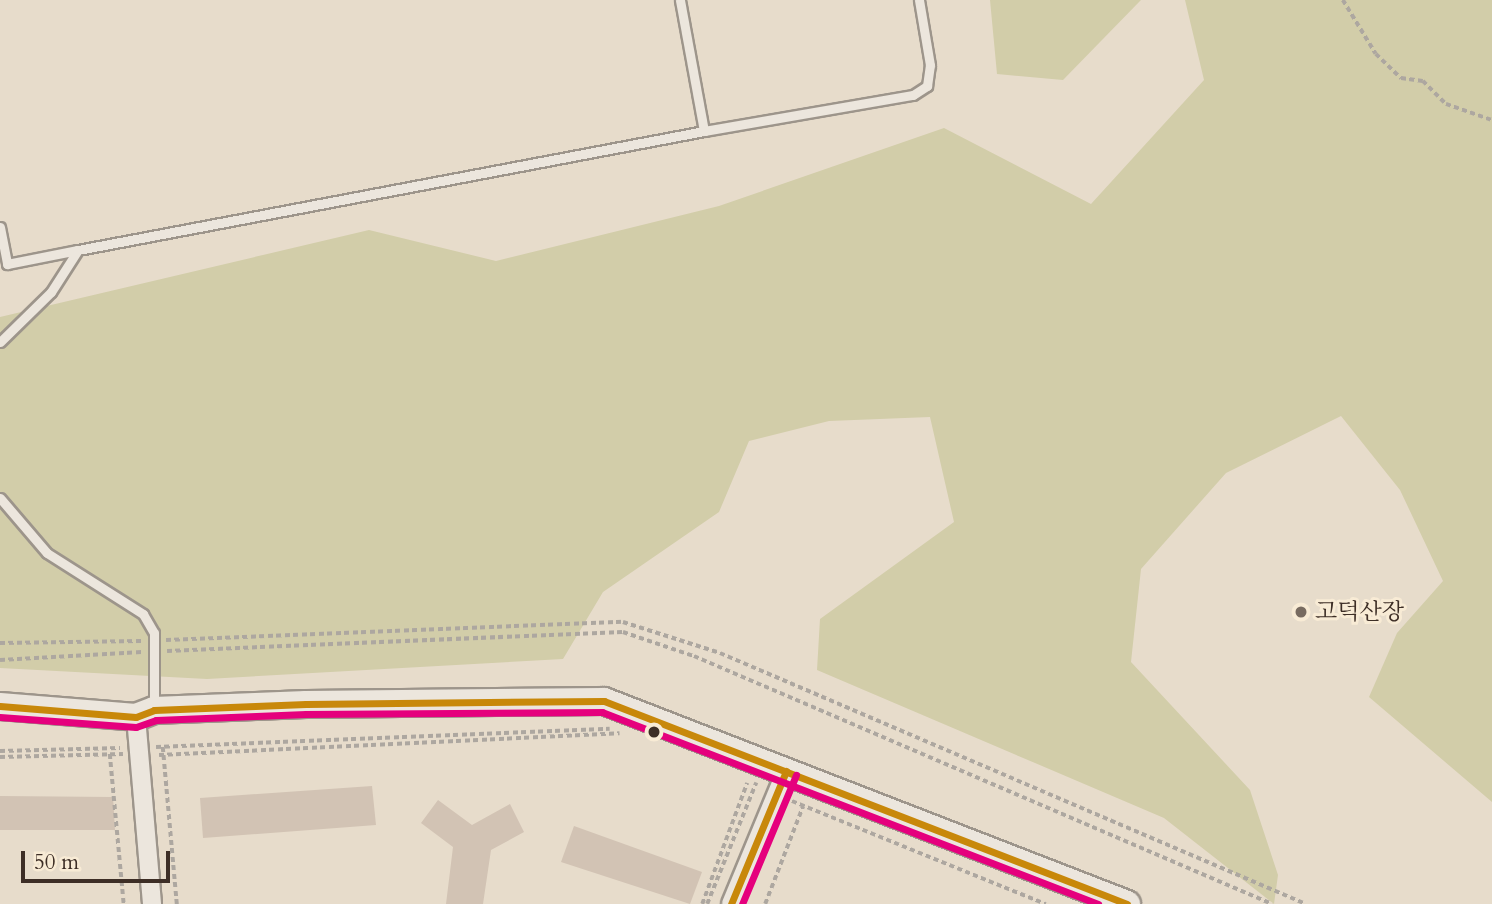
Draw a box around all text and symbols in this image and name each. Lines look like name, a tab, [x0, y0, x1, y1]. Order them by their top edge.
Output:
place label: 고덕산장	[1315, 598, 1404, 626]
marker: 고덕산장	[1293, 604, 1309, 620]
unlabelled marker	[647, 725, 661, 739]
scale bar	[24, 838, 173, 882]
text: 50 m	[34, 848, 79, 877]

